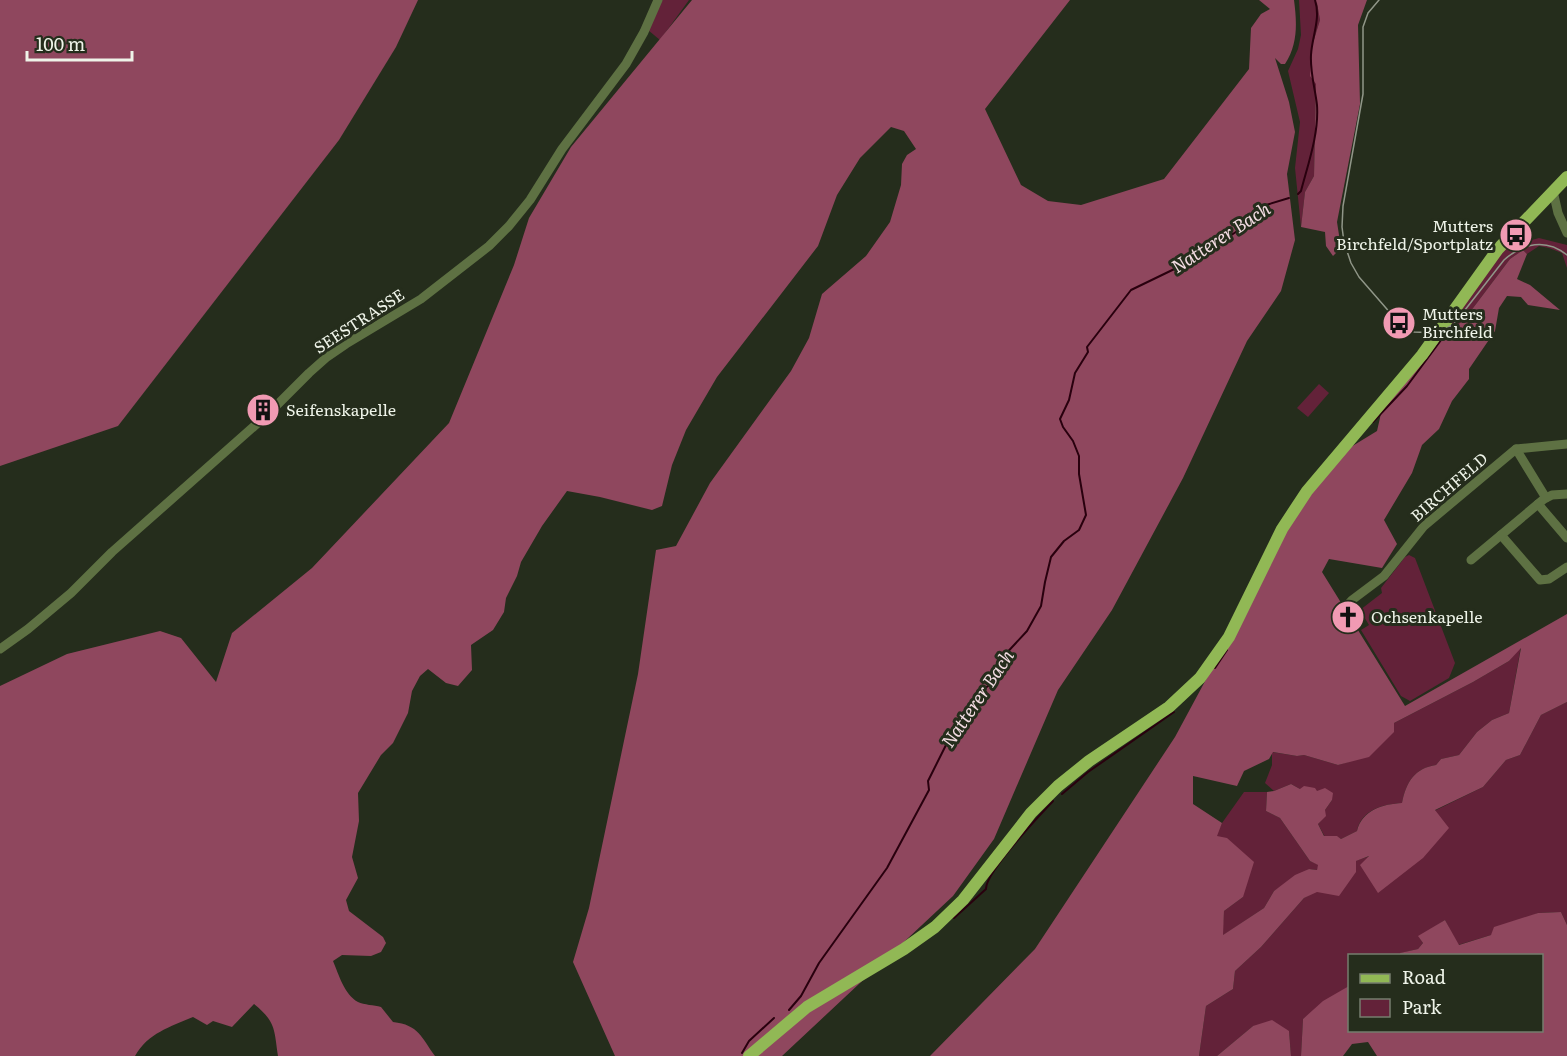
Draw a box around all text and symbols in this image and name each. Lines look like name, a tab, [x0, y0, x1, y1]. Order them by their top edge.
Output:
scale bar	[27, 24, 132, 62]
text: 100 m	[36, 30, 85, 57]
water label: Natterer Bach	[1165, 194, 1275, 279]
place label: Mutters Birchfeld/Sportplatz	[1336, 213, 1493, 255]
bus stop icon: Mutters Birchfeld/Sportplatz	[1498, 217, 1534, 253]
street label: SEESTRASSE	[308, 282, 408, 358]
place label: Mutters Birchfeld	[1422, 301, 1493, 343]
bus stop icon: Mutters Birchfeld	[1381, 305, 1417, 341]
building icon: Seifenskapelle	[245, 392, 281, 428]
place label: Seifenskapelle	[286, 397, 396, 421]
street label: BIRCHFELD	[1405, 446, 1492, 527]
church icon: Ochsenkapelle	[1330, 599, 1366, 635]
place label: Ochsenkapelle	[1371, 604, 1482, 628]
water label: Natterer Bach	[934, 643, 1020, 753]
legend	[1348, 954, 1543, 1032]
text: Road	[1402, 963, 1446, 990]
text: Park	[1402, 993, 1443, 1020]

